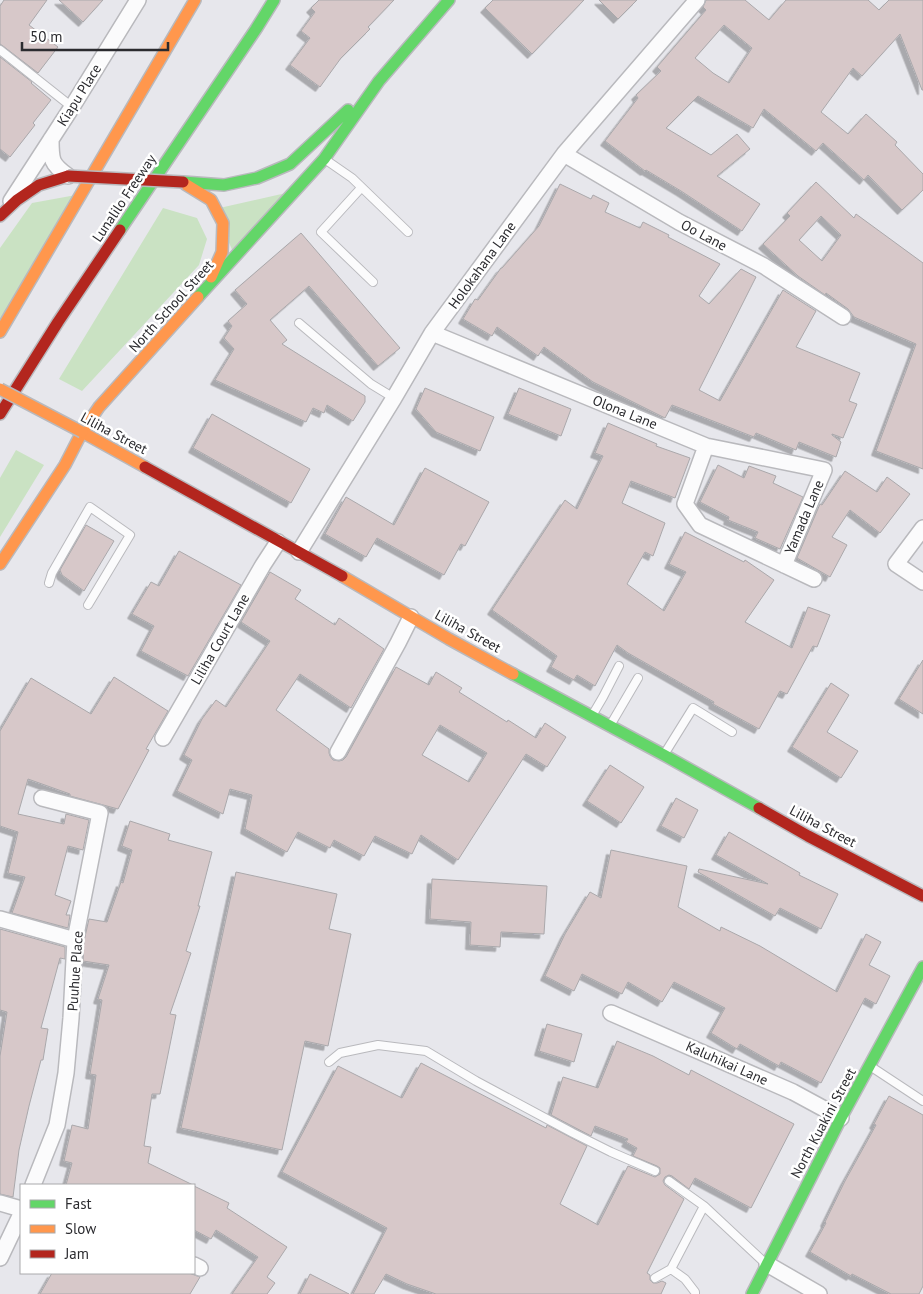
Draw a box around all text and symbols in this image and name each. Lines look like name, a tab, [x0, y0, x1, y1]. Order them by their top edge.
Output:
scale bar	[22, 20, 169, 52]
text: 50 m	[30, 27, 63, 46]
street label: Kiapu Place	[53, 61, 105, 129]
street label: Lunalilo Freeway	[88, 150, 160, 245]
street label: Oo Lane	[678, 215, 730, 255]
street label: Holokahana Lane	[444, 218, 520, 312]
street label: North School Street	[125, 256, 217, 356]
street label: Olona Lane	[590, 391, 660, 433]
street label: Liliha Street	[78, 408, 151, 458]
street label: Yamada Lane	[780, 477, 828, 557]
street label: Liliha Court Lane	[187, 590, 253, 688]
street label: Liliha Street	[432, 605, 504, 657]
street label: Liliha Street	[787, 801, 860, 851]
street label: Puuhue Place	[63, 930, 87, 1012]
street label: Kaluhikai Lane	[683, 1037, 771, 1089]
street label: North Kuakini Street	[786, 1065, 860, 1181]
legend	[20, 1184, 195, 1274]
text: Fast	[65, 1194, 92, 1213]
text: Slow	[65, 1219, 96, 1238]
text: Jam	[64, 1244, 89, 1263]

